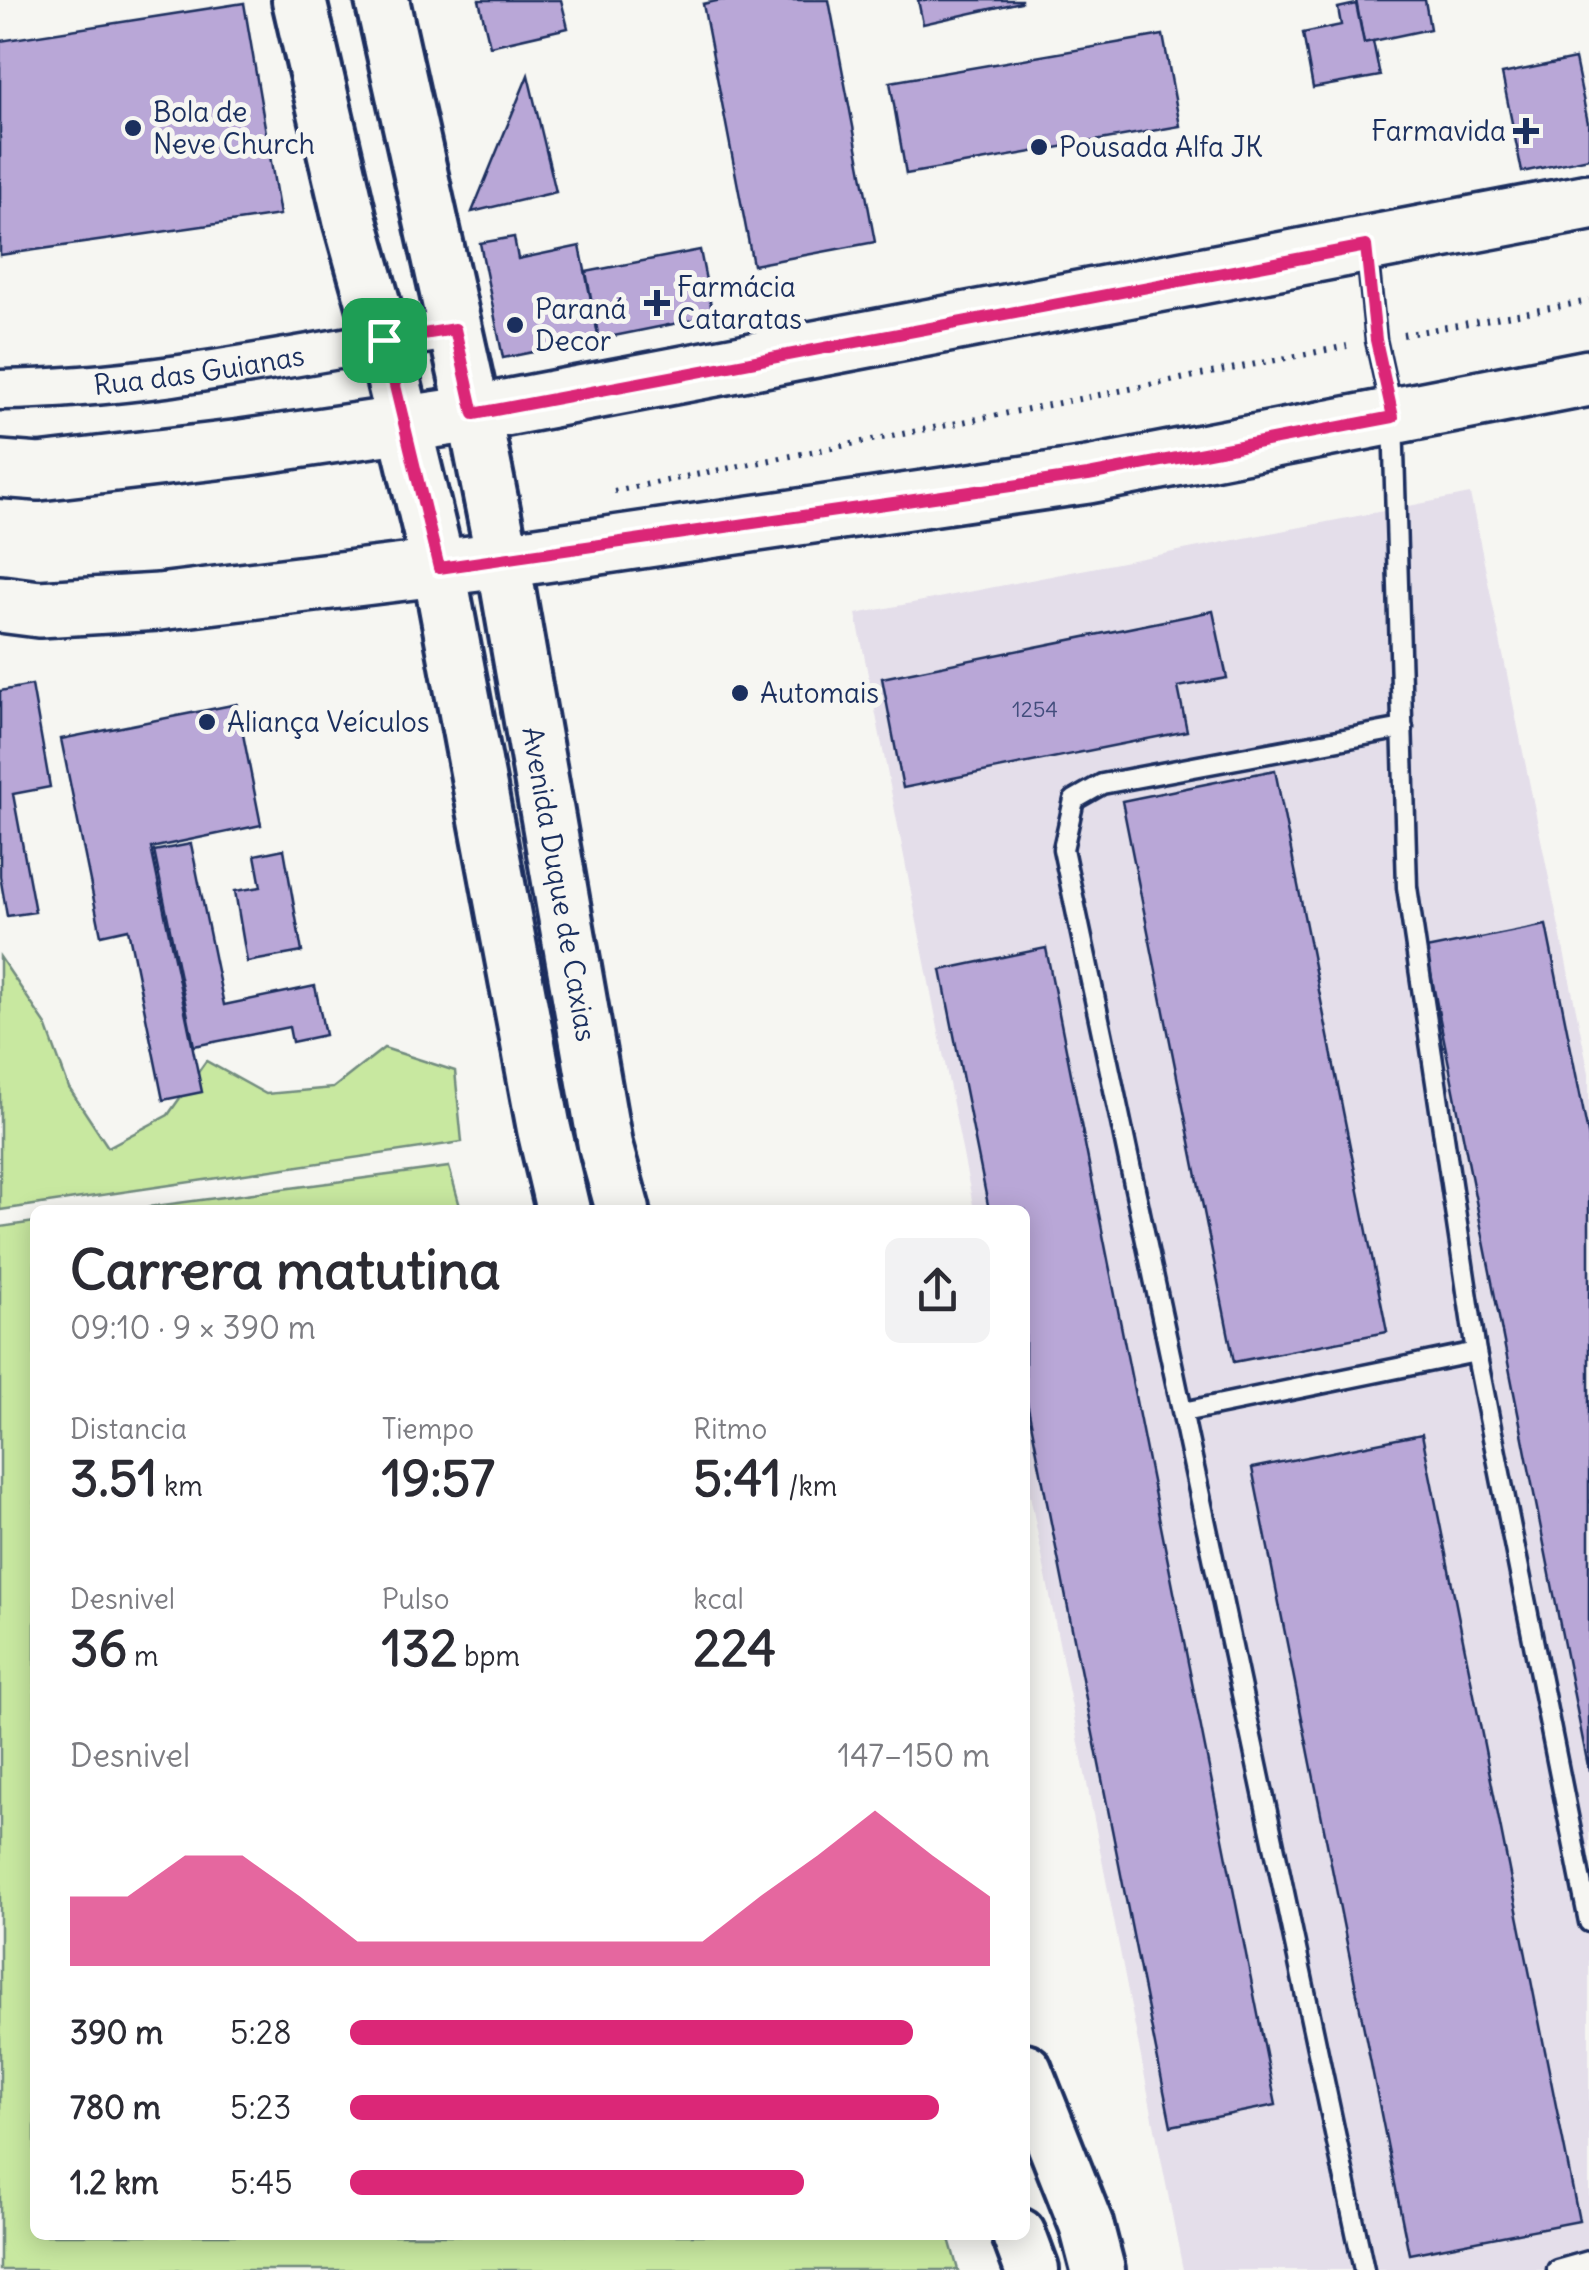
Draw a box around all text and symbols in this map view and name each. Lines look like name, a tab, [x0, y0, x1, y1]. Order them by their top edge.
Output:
place label: Bola de Neve Church	[153, 94, 315, 162]
place label: Farmavida	[1371, 113, 1506, 149]
marker: Bola de Neve Church	[122, 117, 144, 139]
marker: Farmavida	[1515, 120, 1537, 142]
place label: Pousada Alfa JK	[1059, 129, 1263, 165]
marker: Pousada Alfa JK	[1028, 136, 1050, 158]
place label: Farmácia Cataratas	[677, 269, 802, 337]
place label: Paraná Decor	[535, 291, 626, 359]
marker: Farmácia Cataratas	[646, 292, 668, 314]
pin	[342, 298, 427, 383]
icon: arrive	[357, 313, 412, 368]
marker: Paraná Decor	[504, 314, 526, 336]
street label: Rua das Guianas	[92, 337, 307, 403]
place label: Automais	[760, 675, 879, 711]
marker: Automais	[729, 682, 751, 704]
house number: 1254	[1012, 695, 1058, 723]
place label: Aliança Veículos	[227, 704, 430, 740]
marker: Aliança Veículos	[196, 711, 218, 733]
street label: Avenida Duque de Caxias	[514, 724, 605, 1044]
text: Carrera matutina	[70, 1235, 501, 1304]
button: share	[885, 1238, 990, 1343]
text: 09:10 · 9 × 390 m	[70, 1307, 316, 1348]
text: Distancia	[70, 1411, 187, 1447]
text: Tiempo	[382, 1411, 474, 1447]
text: Ritmo	[693, 1411, 767, 1447]
text: 3.51	[70, 1447, 157, 1510]
text: 19:57	[382, 1447, 495, 1510]
text: 5:41	[693, 1447, 782, 1510]
text: km	[157, 1468, 203, 1504]
text: /km	[782, 1468, 837, 1504]
text: Desnivel	[70, 1581, 175, 1617]
text: Pulso	[382, 1581, 450, 1617]
text: kcal	[693, 1581, 744, 1617]
text: 36	[70, 1617, 127, 1680]
text: 132	[382, 1617, 457, 1680]
text: 224	[693, 1617, 776, 1680]
text: m	[127, 1638, 158, 1674]
text: bpm	[457, 1638, 520, 1674]
text: Desnivel	[70, 1735, 190, 1776]
text: 147–150 m	[837, 1735, 990, 1776]
text: 390 m	[70, 2012, 163, 2053]
text: 5:28	[230, 2012, 292, 2053]
text: 780 m	[70, 2087, 161, 2128]
text: 5:23	[230, 2087, 291, 2128]
text: 1.2 km	[70, 2162, 159, 2203]
text: 5:45	[230, 2162, 293, 2203]

